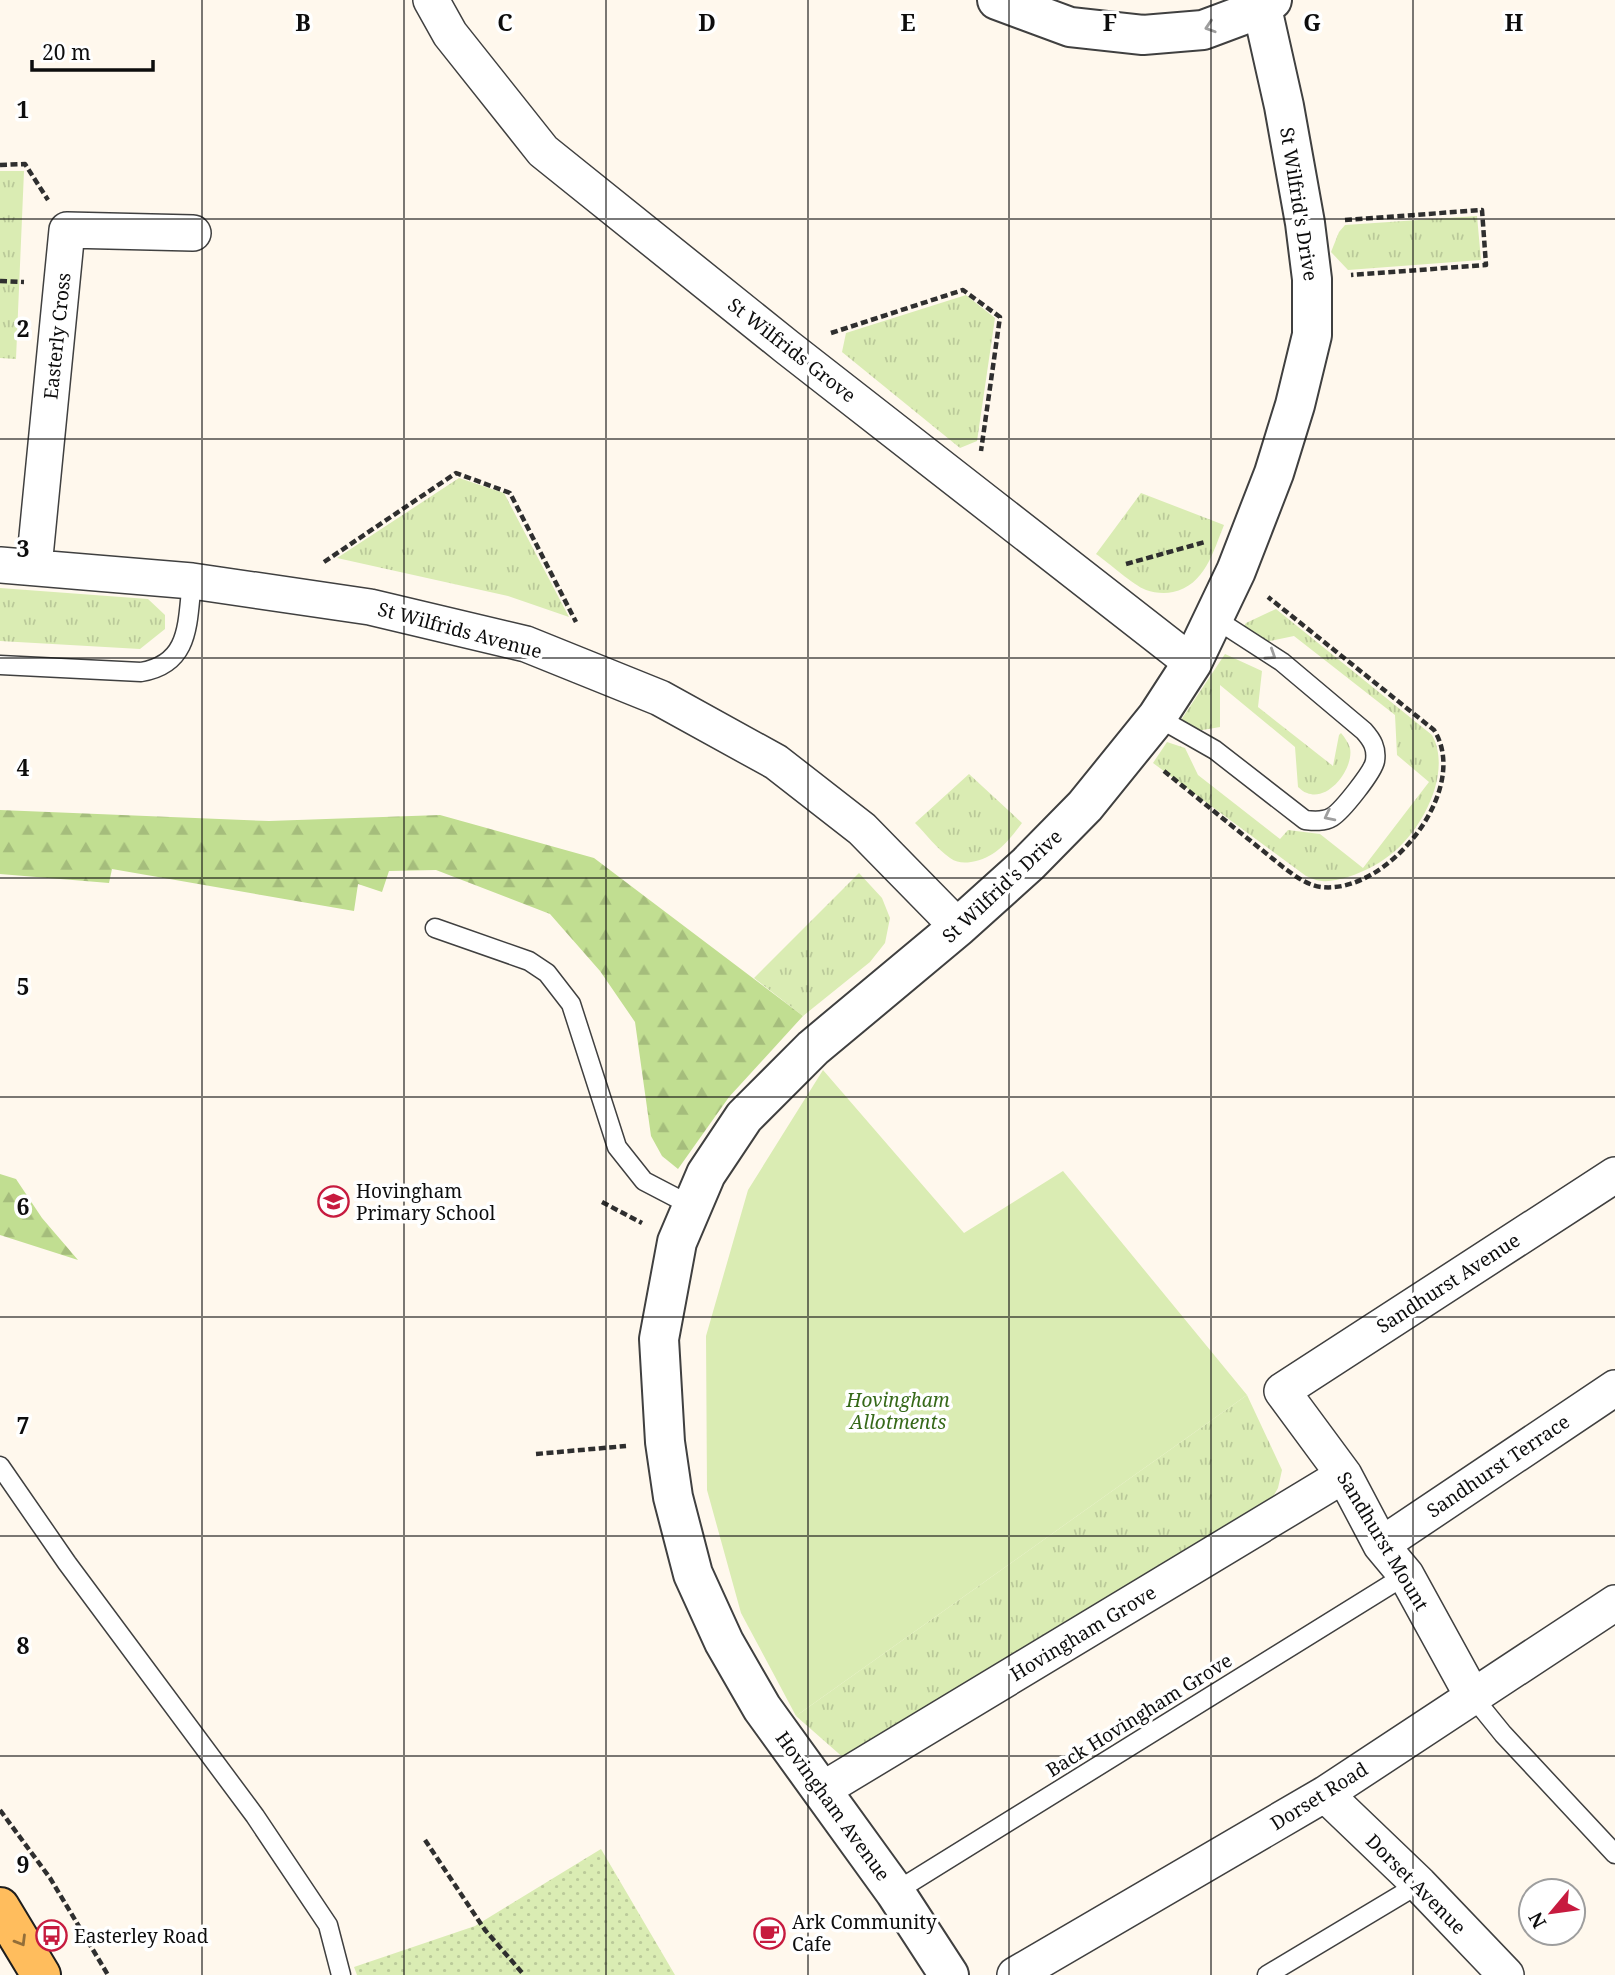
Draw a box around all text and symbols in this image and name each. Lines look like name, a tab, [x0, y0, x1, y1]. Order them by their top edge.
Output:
text: B	[295, 6, 311, 38]
text: C	[497, 6, 513, 38]
text: D	[698, 6, 716, 38]
text: E	[900, 6, 916, 38]
text: F	[1103, 6, 1117, 38]
text: G	[1303, 6, 1321, 38]
text: H	[1505, 6, 1524, 38]
one-way arrow	[1204, 18, 1216, 33]
scale bar	[32, 28, 152, 72]
text: 20 m	[42, 38, 91, 66]
text: 1	[17, 93, 30, 125]
street label: St Wilfrid's Drive	[1274, 125, 1324, 283]
street label: Easterly Cross	[37, 271, 77, 401]
street label: St Wilfrids Grove	[723, 292, 861, 408]
text: 2	[17, 312, 30, 344]
text: 3	[17, 532, 30, 564]
street label: St Wilfrids Avenue	[375, 596, 545, 664]
one-way arrow	[1263, 647, 1276, 659]
text: 4	[17, 751, 30, 783]
one-way arrow	[1323, 807, 1336, 821]
street label: St Wilfrid's Drive	[936, 824, 1068, 948]
text: 5	[17, 970, 30, 1002]
place label: Hovingham Primary School	[356, 1178, 495, 1226]
school or university icon: Hovingham Primary School	[316, 1185, 350, 1219]
text: 6	[17, 1190, 30, 1222]
street label: Sandhurst Avenue	[1371, 1227, 1525, 1339]
park label: Hovingham Allotments	[845, 1387, 950, 1435]
text: 7	[17, 1409, 30, 1441]
street label: Sandhurst Terrace	[1422, 1409, 1574, 1523]
street label: Sandhurst Mount	[1331, 1467, 1435, 1616]
street label: Hovingham Grove	[1005, 1579, 1161, 1687]
text: 8	[17, 1629, 30, 1661]
street label: Back Hovingham Grove	[1041, 1647, 1237, 1783]
street label: Hovingham Avenue	[770, 1726, 896, 1886]
street label: Dorset Road	[1266, 1756, 1373, 1836]
street label: Dorset Avenue	[1360, 1828, 1472, 1940]
text: 9	[17, 1848, 30, 1880]
north arrow	[1517, 1877, 1587, 1947]
text: N	[1522, 1907, 1552, 1933]
place label: Ark Community Cafe	[792, 1909, 937, 1957]
cafe icon: Ark Community Cafe	[752, 1916, 786, 1950]
bus stop icon: Easterley Road	[34, 1919, 68, 1953]
place label: Easterley Road	[74, 1923, 209, 1949]
one-way arrow	[12, 1933, 25, 1946]

